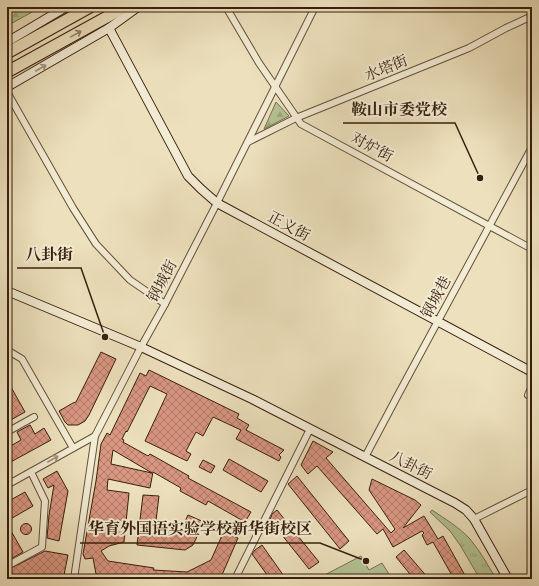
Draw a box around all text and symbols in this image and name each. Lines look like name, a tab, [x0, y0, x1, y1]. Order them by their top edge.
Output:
one-way arrow	[70, 29, 82, 37]
street label: 水塔街	[361, 50, 411, 86]
one-way arrow	[35, 63, 47, 71]
callout: 鞍山市委党校	[343, 95, 455, 123]
text: 鞍山市委党校	[351, 99, 447, 121]
street label: 对炉街	[347, 128, 397, 166]
street label: 正义街	[264, 207, 314, 245]
callout: 八卦街	[17, 240, 81, 268]
text: 八卦街	[25, 244, 73, 266]
street label: 钢城街	[143, 256, 181, 306]
street label: 钢城巷	[417, 272, 455, 322]
street label: 八卦街	[386, 446, 436, 484]
one-way arrow	[47, 454, 59, 462]
callout: 华育外国语实验学校新华街校区	[80, 515, 320, 543]
text: 华育外国语实验学校新华街校区	[88, 518, 312, 540]

